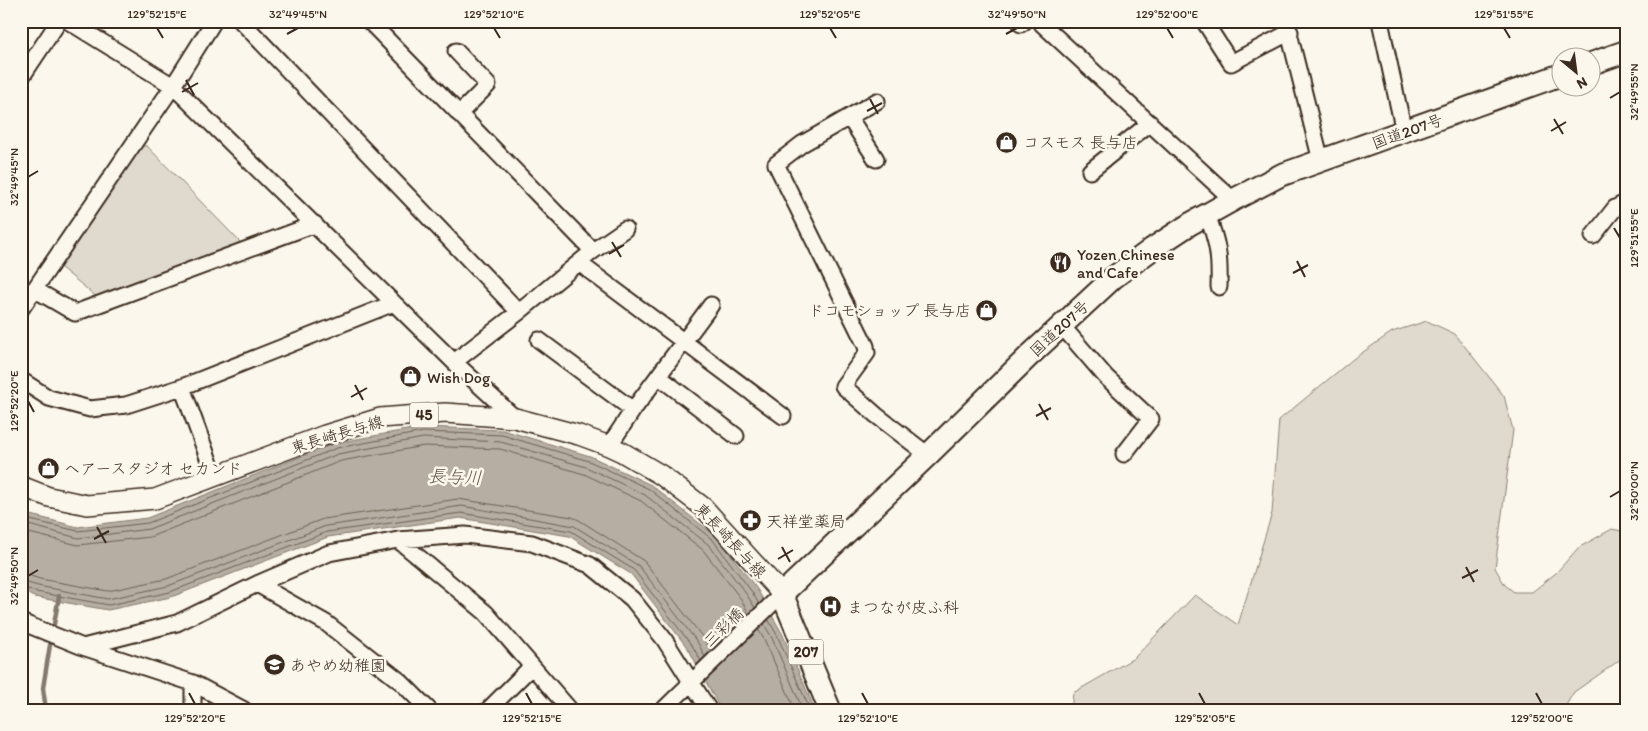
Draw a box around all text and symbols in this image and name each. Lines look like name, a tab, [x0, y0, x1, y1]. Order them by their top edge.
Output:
text: 129°52'15"E	[127, 7, 187, 21]
text: 32°49'45"N	[269, 7, 327, 21]
text: 129°52'10"E	[464, 7, 525, 21]
text: 129°52'05"E	[799, 7, 861, 21]
text: 32°49'50"N	[988, 7, 1046, 21]
text: 129°52'00"E	[1136, 7, 1199, 21]
text: 129°51'55"E	[1474, 7, 1534, 21]
north arrow	[1550, 48, 1600, 98]
text: 32°49'55"N	[1627, 63, 1641, 121]
text: N	[1574, 73, 1590, 93]
street label: 国道207号	[1369, 110, 1445, 153]
shop icon: コスモス 長与店	[995, 130, 1019, 154]
place label: コスモス 長与店	[1023, 133, 1138, 152]
text: 32°49'45"N	[7, 148, 21, 206]
text: 129°51'55"E	[1627, 208, 1641, 268]
place label: Yozen Chinese and Cafe	[1077, 245, 1175, 282]
restaurant icon: Yozen Chinese and Cafe	[1049, 251, 1073, 275]
street label: 国道207号	[1026, 296, 1093, 361]
shop icon: ドコモショップ 長与店	[975, 298, 999, 322]
place label: ドコモショップ 長与店	[808, 301, 971, 320]
shop icon: Wish Dog	[399, 365, 423, 389]
place label: Wish Dog	[427, 368, 491, 387]
text: 129°52'20"E	[7, 370, 21, 432]
road number: 45	[410, 402, 438, 428]
street label: 東長崎長与線	[288, 411, 386, 458]
shop icon: ヘアースタジオ セカンド	[36, 456, 60, 480]
place label: ヘアースタジオ セカンド	[64, 459, 242, 478]
text: 32°50'00"N	[1627, 461, 1641, 521]
water label: 長与川	[428, 465, 482, 489]
street label: 東長崎長与線	[691, 499, 770, 582]
pharmacy icon: 天祥堂薬局	[738, 509, 762, 533]
place label: 天祥堂薬局	[766, 512, 846, 531]
text: 32°49'50"N	[7, 547, 21, 605]
hospital icon: まつなが皮ふ科	[819, 595, 843, 619]
place label: まつなが皮ふ科	[847, 598, 959, 617]
street label: 三彩橋	[699, 604, 747, 651]
road number: 207	[788, 640, 824, 664]
school or university icon: あやめ幼稚園	[262, 653, 286, 677]
place label: あやめ幼稚園	[290, 656, 386, 675]
text: 129°52'20"E	[164, 711, 226, 725]
text: 129°52'15"E	[502, 711, 562, 725]
text: 129°52'10"E	[838, 711, 899, 725]
text: 129°52'05"E	[1174, 711, 1236, 725]
text: 129°52'00"E	[1511, 711, 1574, 725]

